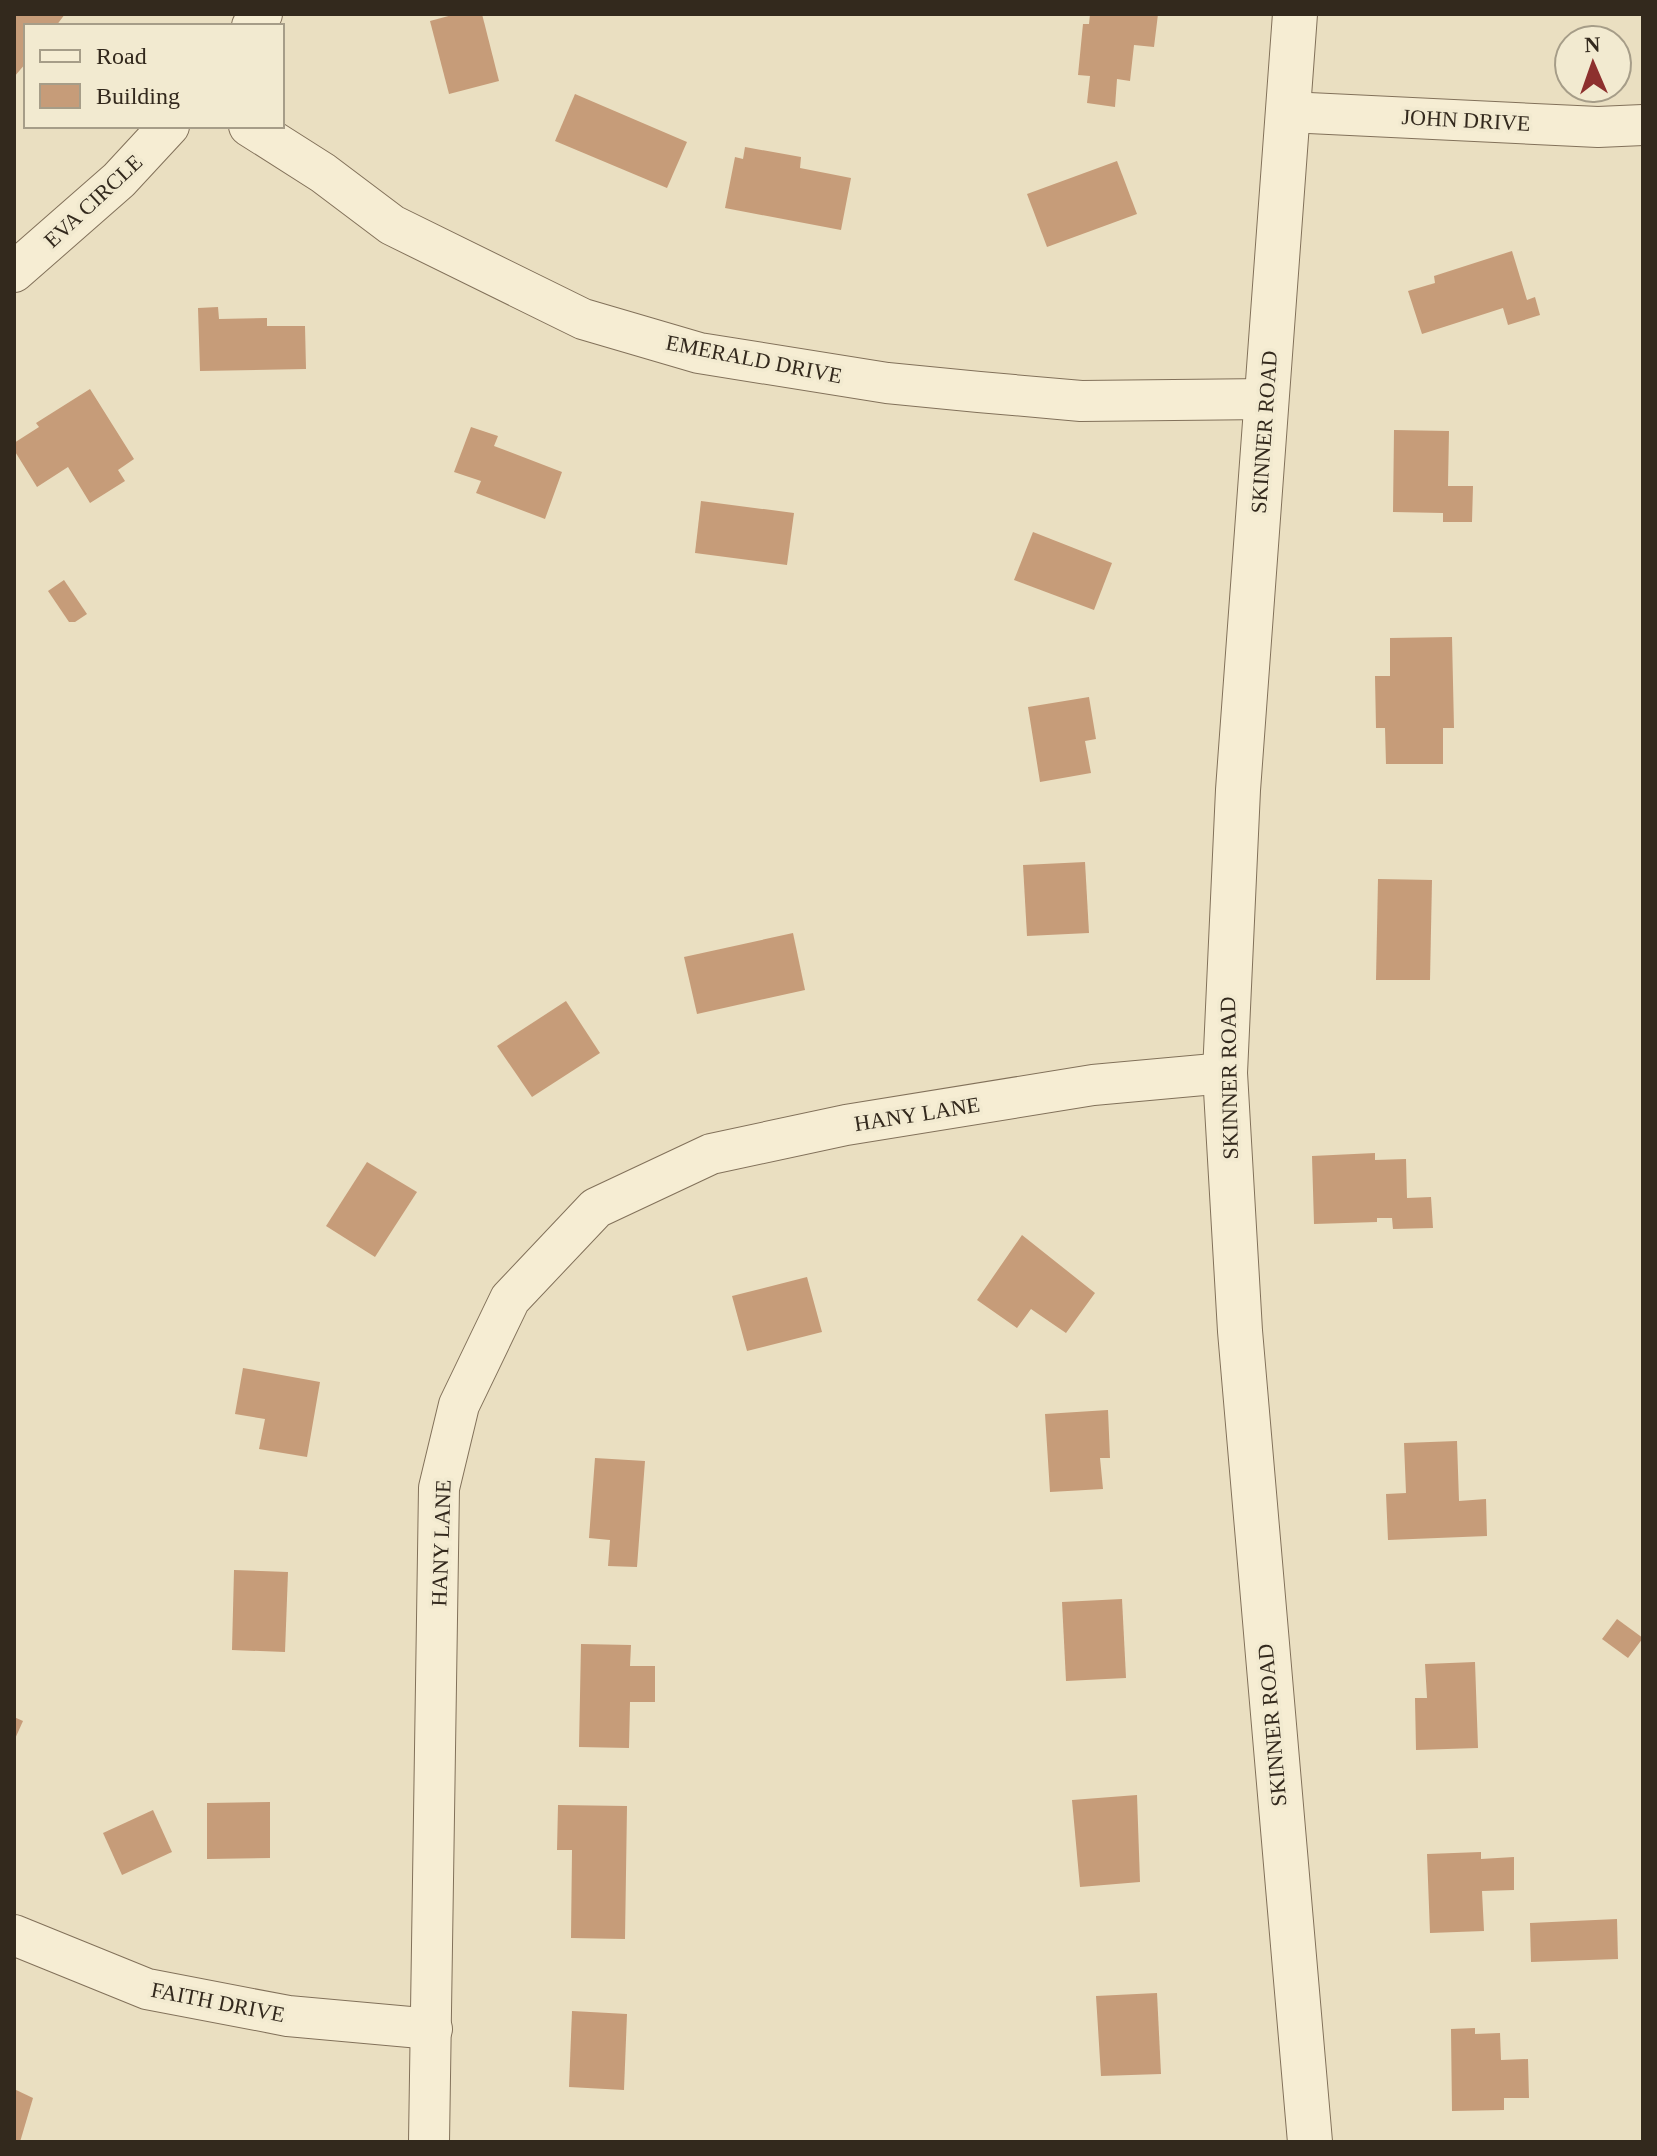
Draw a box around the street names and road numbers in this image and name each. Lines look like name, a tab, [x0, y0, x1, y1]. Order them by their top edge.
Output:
street label: JOHN DRIVE	[1401, 104, 1531, 136]
street label: EVA CIRCLE	[39, 149, 147, 253]
street label: EMERALD DRIVE	[664, 330, 844, 388]
street label: SKINNER ROAD	[1246, 350, 1282, 514]
street label: SKINNER ROAD	[1215, 996, 1243, 1160]
street label: HANY LANE	[852, 1092, 982, 1136]
street label: HANY LANE	[426, 1479, 456, 1607]
street label: SKINNER ROAD	[1252, 1643, 1292, 1807]
street label: FAITH DRIVE	[149, 1977, 287, 2027]

